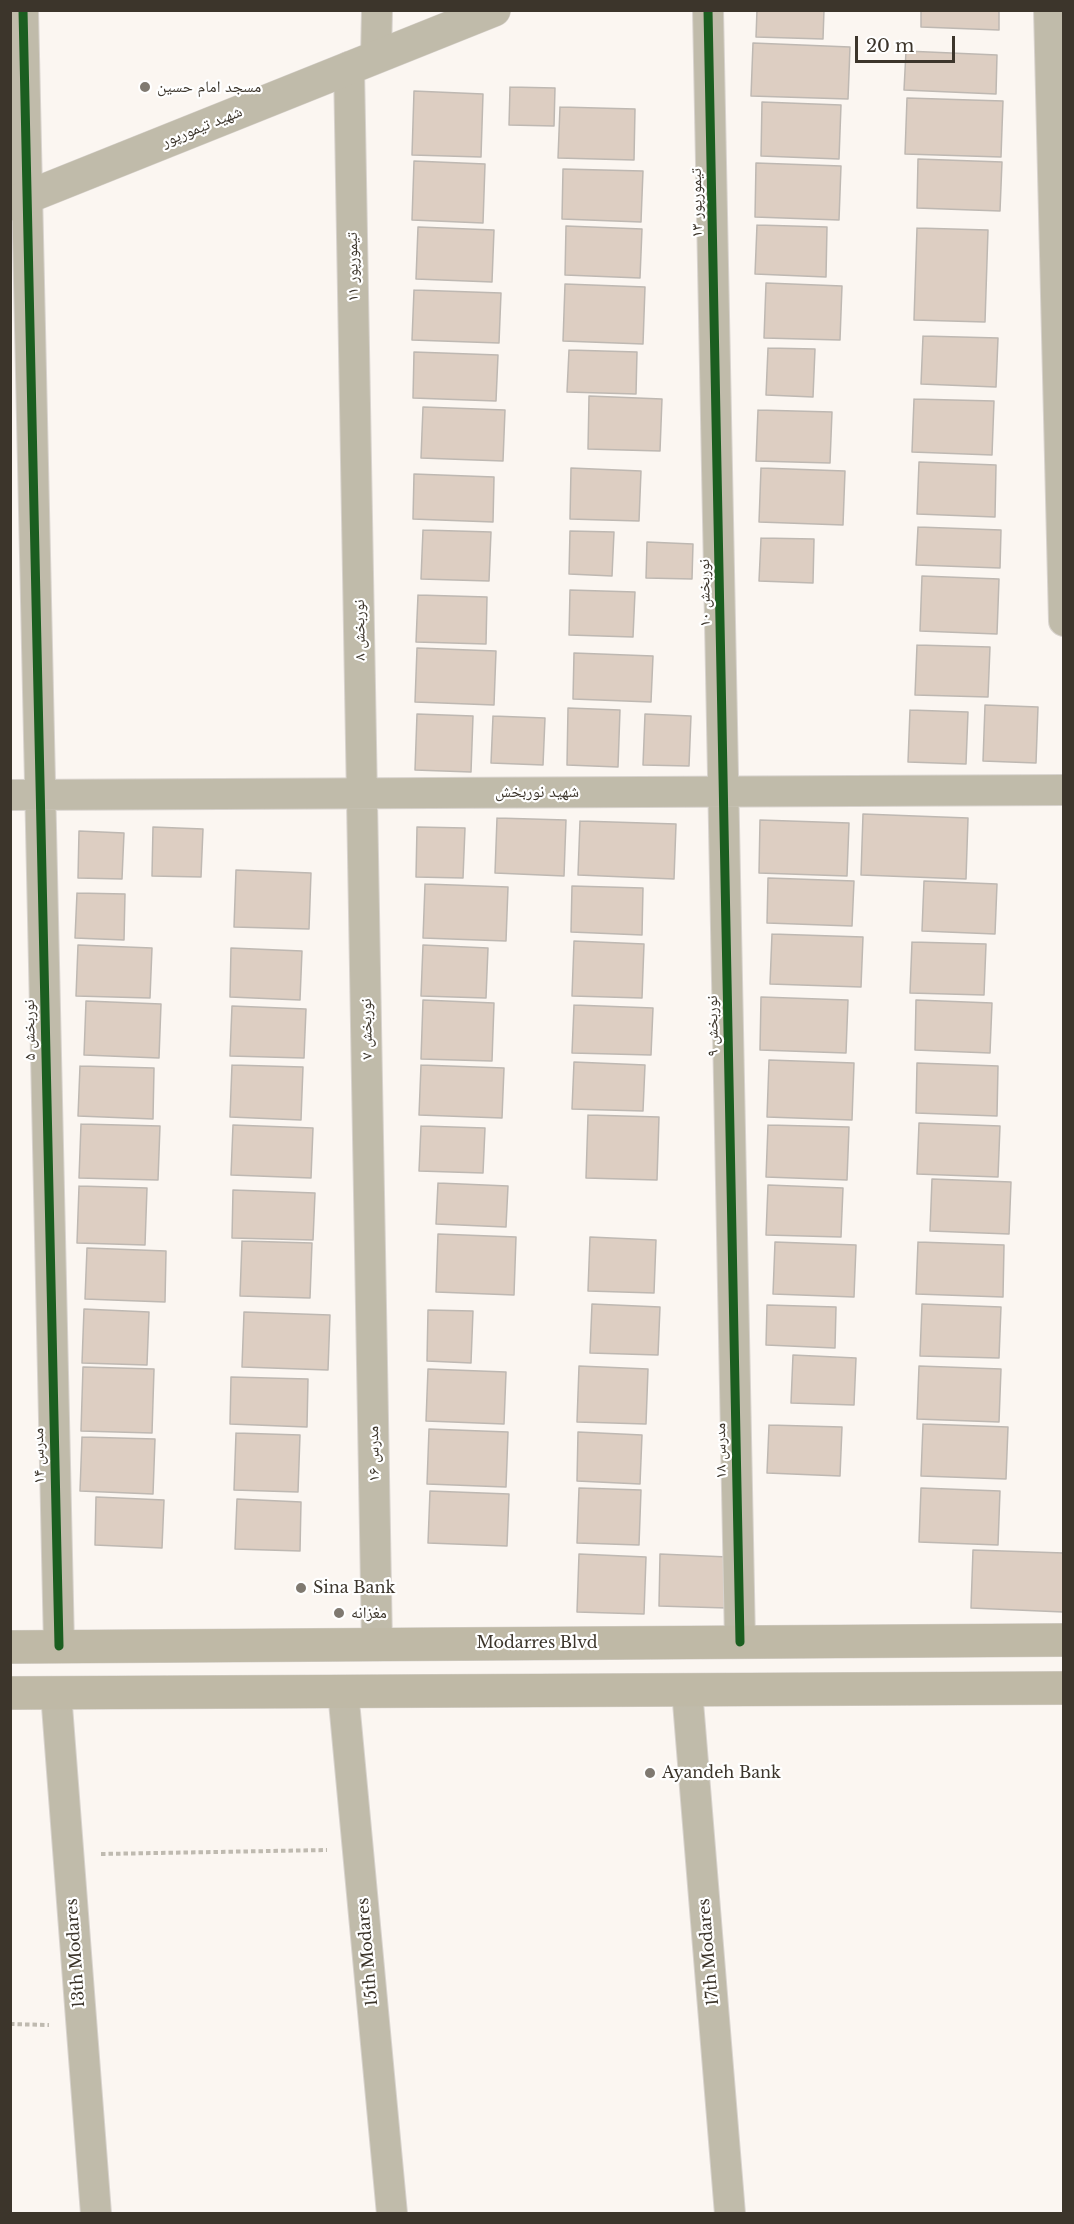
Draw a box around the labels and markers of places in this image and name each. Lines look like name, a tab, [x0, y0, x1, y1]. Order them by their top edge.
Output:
place label: مسجد امام حسین	[157, 77, 261, 97]
marker: مسجد امام حسین	[138, 80, 152, 94]
place label: Sina Bank	[313, 1578, 395, 1598]
marker: Sina Bank	[294, 1581, 308, 1595]
place label: مغزانه	[351, 1603, 387, 1623]
marker: مغزانه	[332, 1606, 346, 1620]
place label: Ayandeh Bank	[662, 1763, 781, 1783]
marker: Ayandeh Bank	[643, 1766, 657, 1780]

